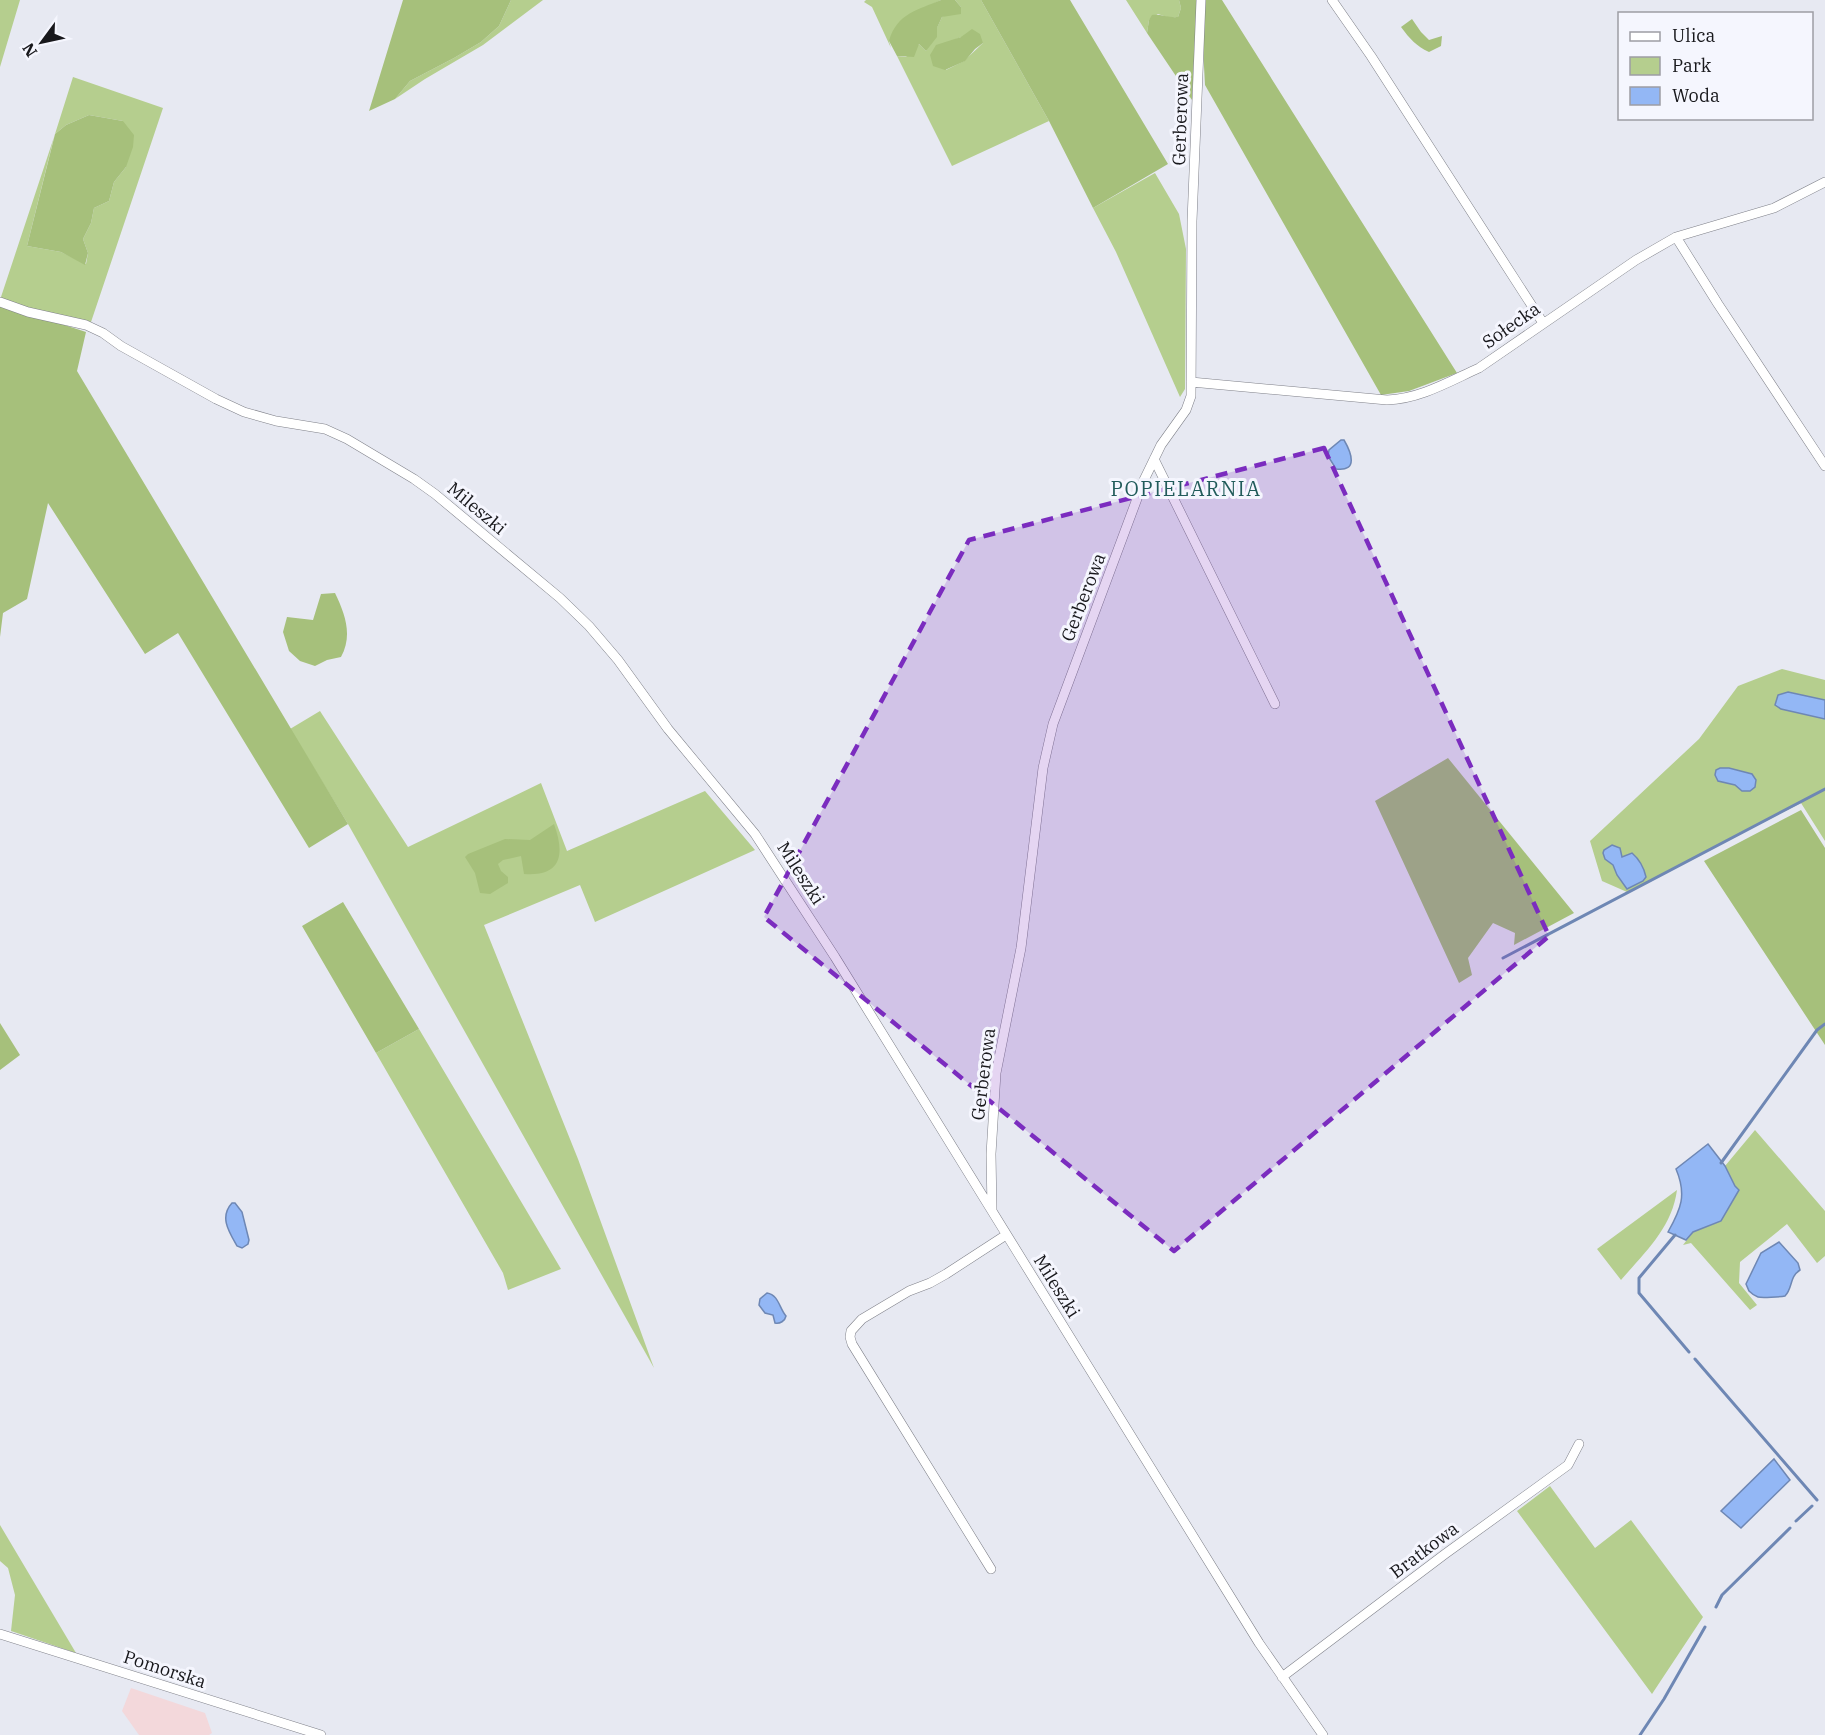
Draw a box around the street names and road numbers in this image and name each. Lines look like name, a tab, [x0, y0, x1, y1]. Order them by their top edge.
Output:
street label: Gerberowa	[1167, 72, 1193, 166]
street label: Sołecka	[1478, 297, 1545, 353]
street label: Mileszki	[443, 477, 512, 540]
street label: Gerberowa	[1056, 549, 1110, 644]
street label: Mileszki	[772, 837, 830, 909]
street label: Gerberowa	[966, 1026, 1000, 1121]
street label: Mileszki	[1029, 1250, 1086, 1322]
street label: Bratkowa	[1385, 1517, 1463, 1583]
street label: Pomorska	[121, 1645, 209, 1693]

